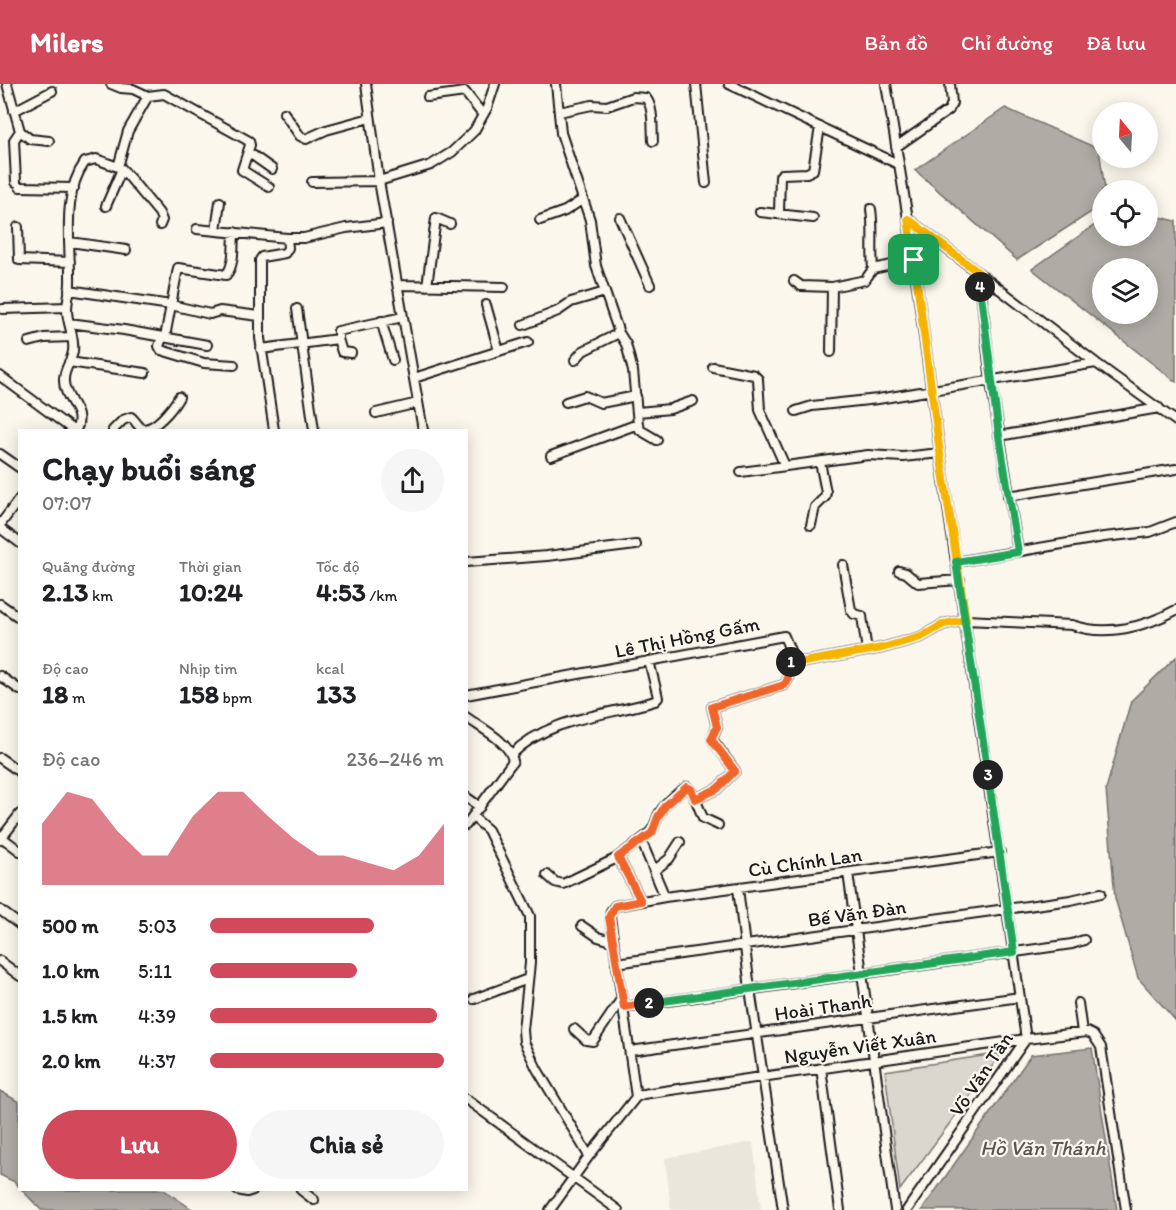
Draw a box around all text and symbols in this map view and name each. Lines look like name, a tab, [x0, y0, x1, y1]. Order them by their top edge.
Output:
text: Milers	[30, 25, 104, 59]
text: Bản đồ	[864, 30, 928, 55]
text: Chỉ đường	[961, 30, 1053, 55]
text: Đã lưu	[1086, 30, 1146, 55]
north arrow	[1092, 102, 1158, 168]
map controls	[1092, 102, 1158, 324]
button: locate	[1092, 180, 1158, 246]
pin	[888, 234, 939, 285]
icon: arrive	[897, 243, 930, 276]
button: layers	[1092, 258, 1158, 324]
pin: 4	[965, 272, 995, 302]
text: 4	[975, 277, 985, 296]
text: Chạy buổi sáng	[42, 449, 256, 488]
button: share	[381, 449, 444, 512]
text: 07:07	[42, 491, 91, 515]
text: Quãng đường	[42, 557, 135, 576]
text: Thời gian	[179, 557, 242, 576]
text: Tốc độ	[316, 557, 360, 576]
text: 2.13	[42, 576, 88, 608]
text: 10:24	[179, 576, 243, 608]
text: 4:53	[316, 576, 366, 608]
text: km	[88, 586, 113, 605]
text: /km	[366, 586, 397, 605]
street label: Lê Thị Hồng Gấm	[613, 611, 762, 663]
pin: 1	[776, 647, 806, 677]
text: 1	[787, 652, 795, 671]
text: Độ cao	[42, 659, 89, 678]
text: Nhịp tim	[179, 659, 238, 678]
text: kcal	[316, 659, 344, 678]
text: 18	[42, 678, 68, 710]
text: 158	[179, 678, 219, 710]
text: 133	[316, 678, 356, 710]
text: m	[68, 688, 85, 707]
text: bpm	[219, 688, 252, 707]
text: Độ cao	[42, 747, 100, 771]
text: 236–246 m	[346, 747, 444, 771]
pin: 3	[973, 760, 1003, 790]
text: 3	[984, 765, 992, 784]
street label: Cù Chính Lan	[747, 842, 863, 882]
street label: Bế Văn Đàn	[806, 894, 908, 932]
text: 500 m	[42, 914, 98, 938]
text: 5:03	[138, 914, 177, 938]
text: 1.0 km	[42, 959, 99, 983]
text: 5:11	[138, 959, 172, 983]
pin: 2	[634, 988, 664, 1018]
street label: Hoài Thanh	[773, 988, 873, 1026]
text: 2	[645, 993, 653, 1012]
text: 1.5 km	[42, 1004, 98, 1028]
text: 4:39	[138, 1004, 176, 1028]
street label: Nguyễn Viết Xuân	[783, 1023, 938, 1069]
street label: Võ Văn Tần	[944, 1027, 1018, 1121]
text: 2.0 km	[42, 1049, 101, 1073]
text: 4:37	[138, 1049, 176, 1073]
button: Lưu	[42, 1110, 237, 1179]
button: Chia sẻ	[249, 1110, 444, 1179]
water label: Hồ Văn Thánh	[980, 1135, 1107, 1160]

